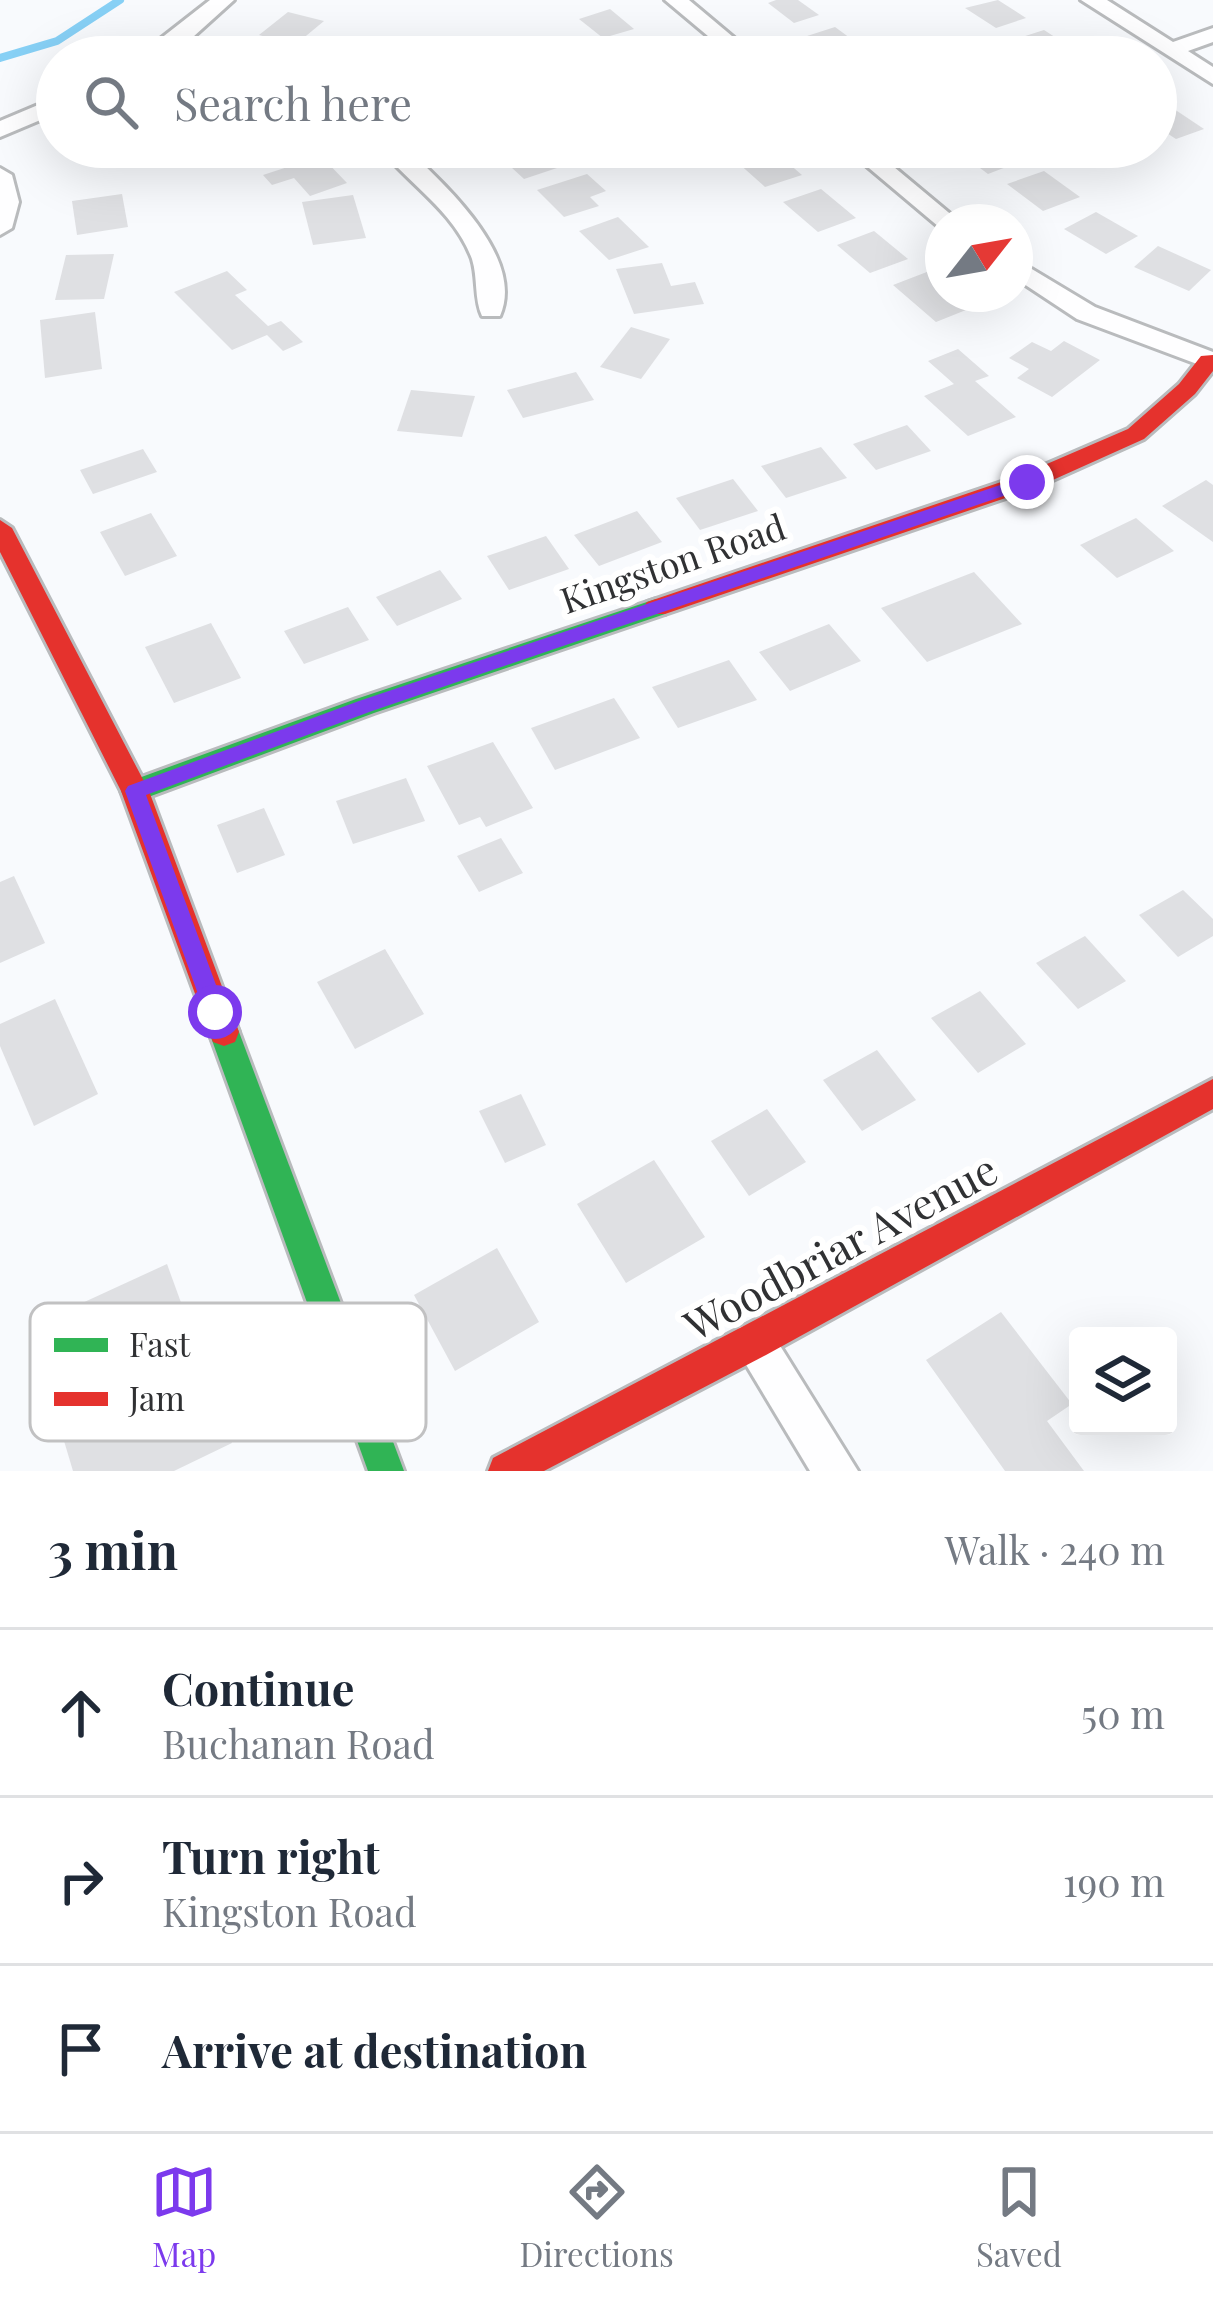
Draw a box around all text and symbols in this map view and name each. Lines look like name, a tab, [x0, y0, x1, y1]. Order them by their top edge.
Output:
search box	[36, 36, 1177, 168]
icon: search	[78, 69, 144, 135]
text: Search here	[174, 72, 412, 132]
north arrow	[925, 204, 1033, 312]
route end	[1000, 455, 1054, 509]
street label: Kingston Road	[553, 501, 791, 623]
route start	[188, 985, 242, 1039]
street label: Woodbriar Avenue	[673, 1140, 1006, 1353]
legend	[30, 1303, 426, 1441]
text: Fast	[129, 1321, 191, 1365]
map controls	[1069, 1327, 1177, 1435]
button: layers	[1069, 1327, 1177, 1435]
text: Jam	[128, 1375, 185, 1419]
text: 3 min	[48, 1515, 178, 1583]
text: Walk · 240 m	[945, 1523, 1165, 1575]
text: Continue	[162, 1657, 354, 1717]
icon: ahead	[48, 1680, 114, 1746]
text: 50 m	[1081, 1687, 1165, 1739]
text: Buchanan Road	[162, 1717, 435, 1769]
text: Turn right	[162, 1825, 380, 1885]
icon: right	[48, 1848, 114, 1914]
text: 190 m	[1063, 1855, 1165, 1907]
text: Kingston Road	[162, 1885, 417, 1937]
icon: arrive	[48, 2016, 114, 2082]
text: Arrive at destination	[162, 2019, 587, 2079]
tab: Map	[151, 2159, 217, 2275]
tab: Directions	[519, 2159, 674, 2275]
tab: Saved	[976, 2159, 1062, 2275]

